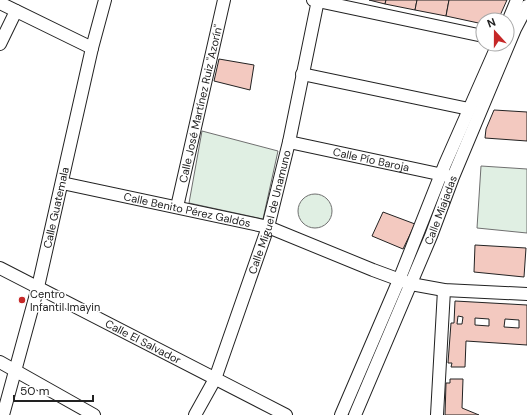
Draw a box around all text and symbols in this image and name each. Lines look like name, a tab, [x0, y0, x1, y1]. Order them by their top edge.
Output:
north arrow	[475, 12, 515, 52]
text: N	[485, 15, 498, 31]
street label: Calle José Martínez Ruiz "Azorín"	[176, 23, 225, 184]
street label: Calle Pío Baroja	[332, 145, 411, 175]
street label: Calle Miguel de Unamuno	[245, 148, 294, 276]
street label: Calle Guatemala	[40, 166, 72, 250]
street label: Calle Miajadas	[421, 174, 460, 247]
street label: Calle Benito Pérez Galdós	[122, 189, 252, 230]
place label: Centro Infantil Imayin	[30, 287, 100, 314]
marker: Centro Infantil Imayin	[17, 295, 27, 305]
street label: Calle El Salvador	[103, 316, 183, 367]
scale bar	[14, 377, 93, 403]
text: 50 m	[20, 383, 49, 399]

